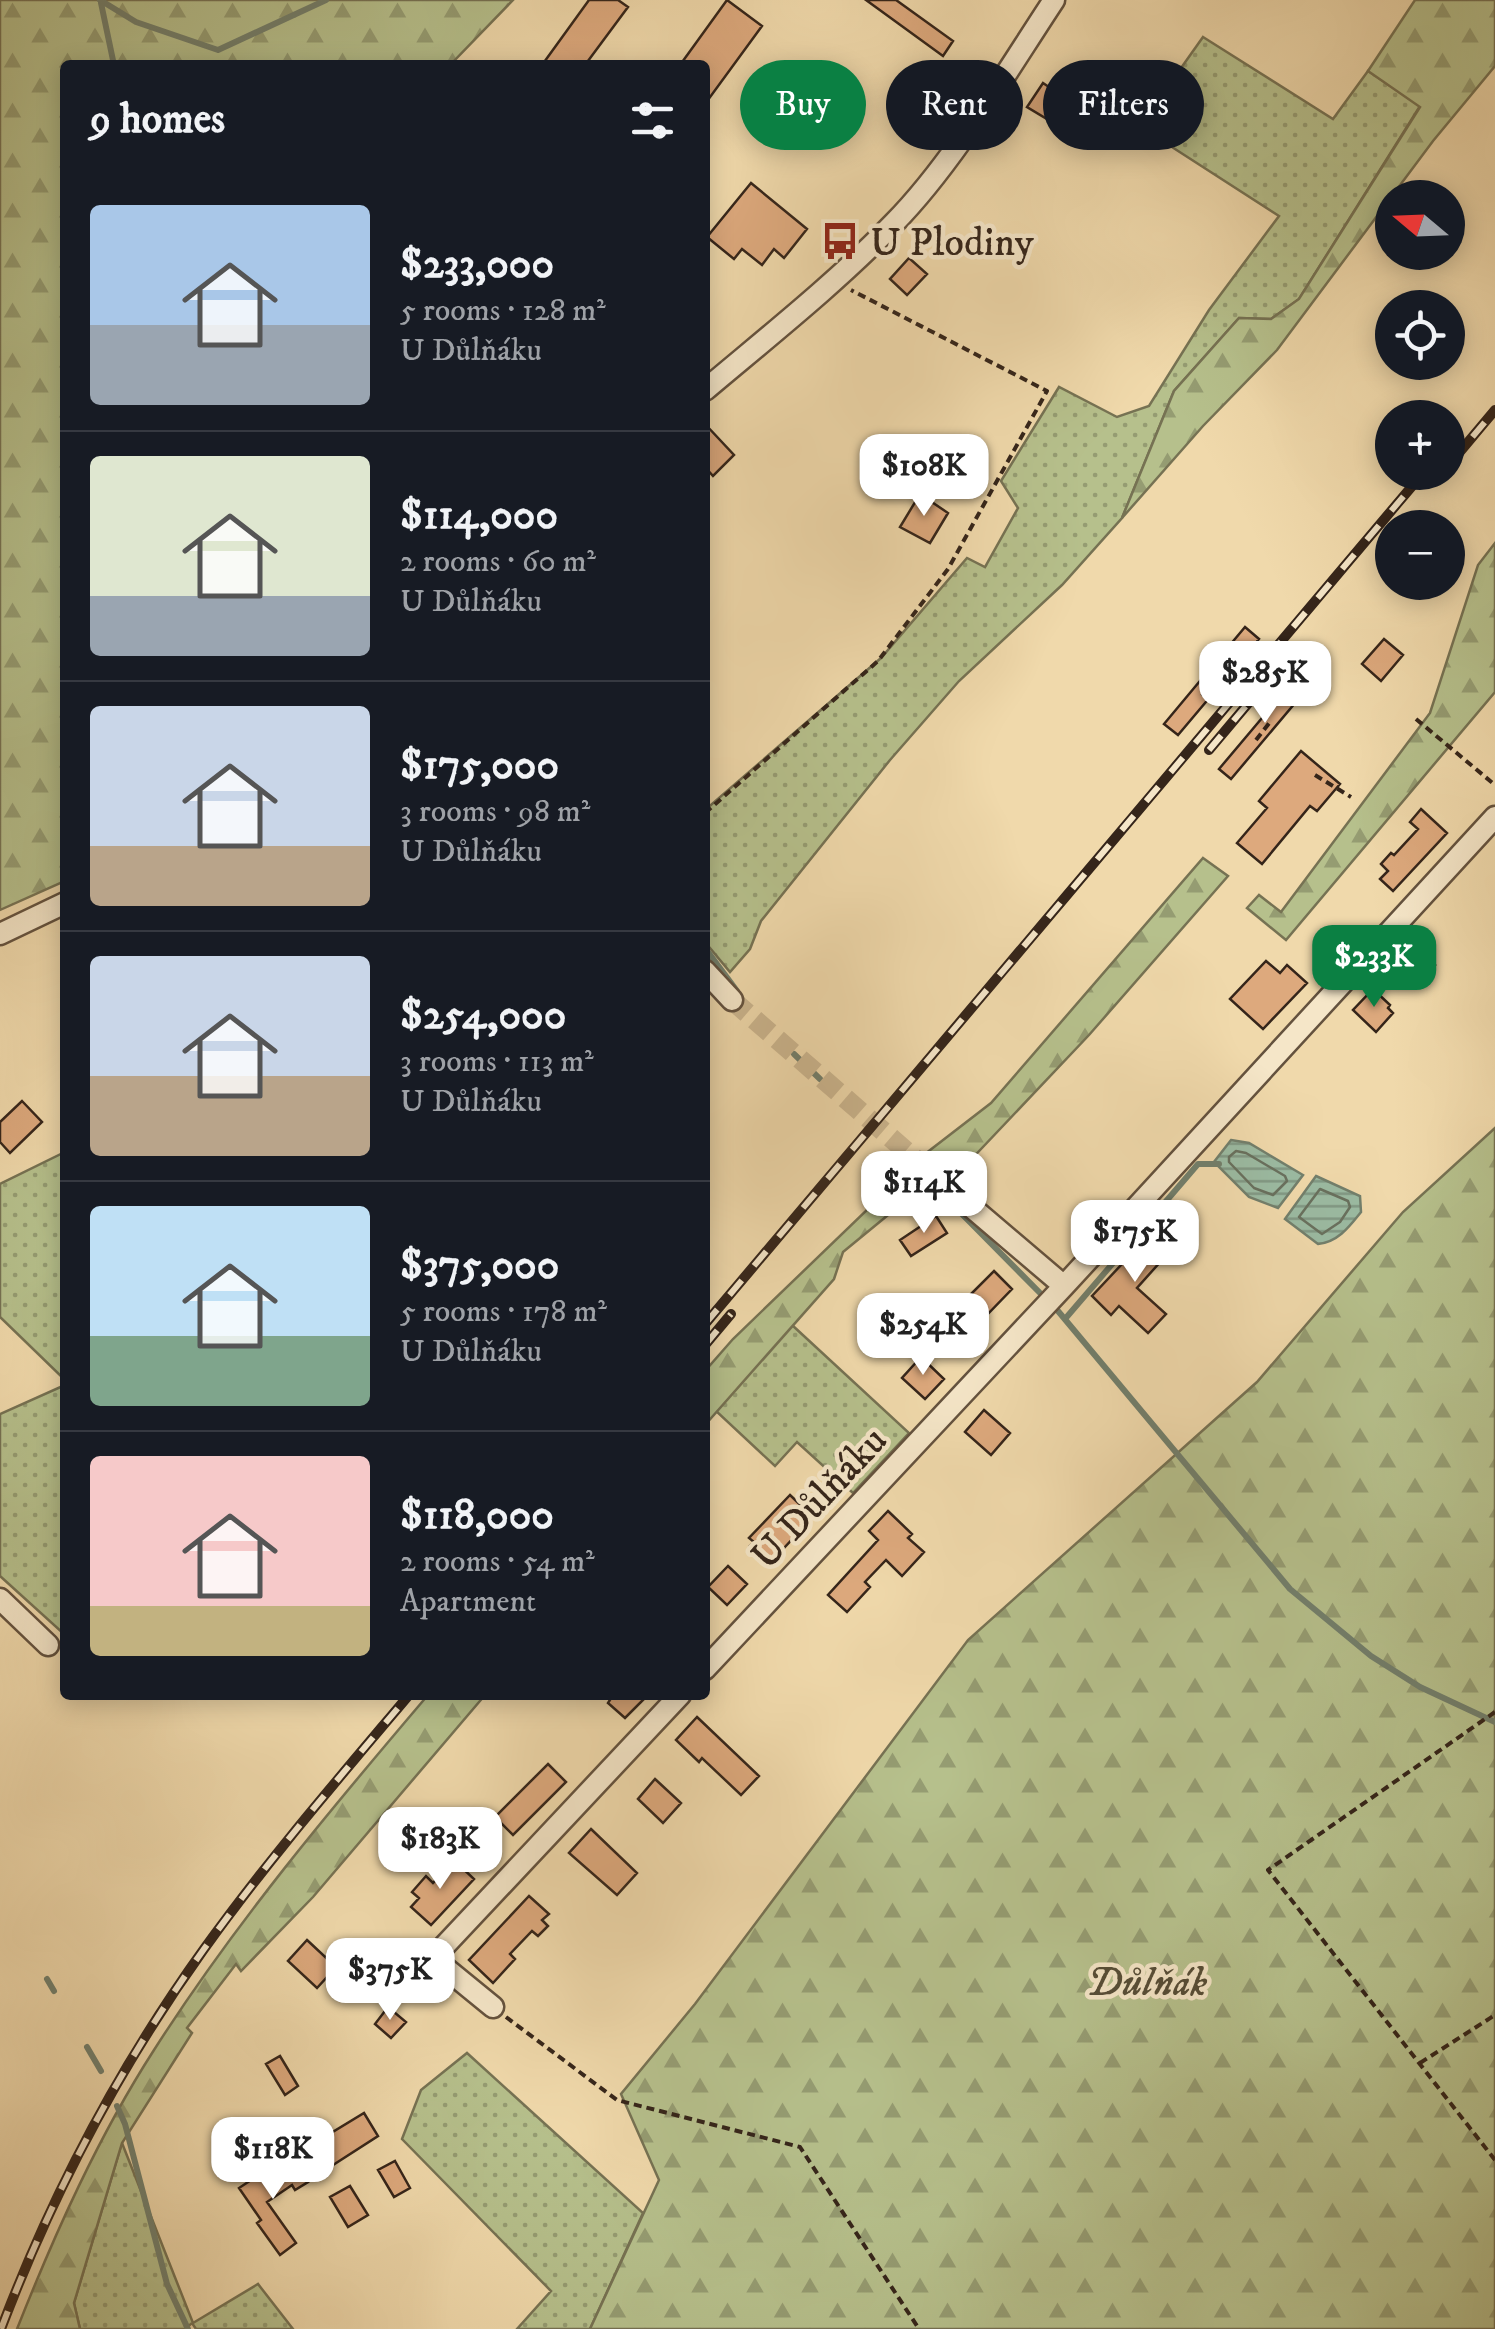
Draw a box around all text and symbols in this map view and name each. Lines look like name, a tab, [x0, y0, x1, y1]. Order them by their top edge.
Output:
chip: Buy	[740, 60, 866, 150]
chip: Rent	[886, 60, 1023, 150]
chip: Filters	[1043, 60, 1204, 150]
icon: filters	[625, 93, 680, 148]
text: 9 homes	[90, 94, 225, 146]
north arrow	[1375, 180, 1465, 270]
map controls	[1375, 180, 1465, 600]
place label: U Plodiny	[870, 219, 1035, 269]
bus stop icon: U Plodiny	[819, 220, 861, 262]
text: $233,000	[400, 239, 554, 291]
icon: home	[170, 245, 290, 365]
button: locate	[1375, 290, 1465, 380]
text: 5 rooms · 128 m²	[400, 291, 606, 331]
text: U Důlňáku	[400, 331, 542, 371]
button: +	[1375, 400, 1465, 490]
pin: $108K	[854, 434, 994, 519]
text: $108K	[882, 446, 966, 486]
text: $114,000	[400, 490, 558, 542]
icon: home	[170, 496, 290, 616]
button: −	[1375, 510, 1465, 600]
text: 2 rooms · 60 m²	[400, 542, 596, 582]
text: U Důlňáku	[400, 582, 542, 622]
pin: $285K	[1195, 641, 1335, 726]
text: $285K	[1221, 653, 1309, 693]
text: $175,000	[400, 740, 559, 792]
icon: home	[170, 746, 290, 866]
text: 3 rooms · 98 m²	[400, 792, 590, 832]
text: U Důlňáku	[400, 832, 542, 872]
pin: $233K	[1304, 925, 1444, 1010]
text: $233K	[1334, 937, 1414, 977]
text: $254,000	[400, 990, 566, 1042]
icon: home	[170, 996, 290, 1116]
text: 3 rooms · 113 m²	[400, 1042, 594, 1082]
text: U Důlňáku	[400, 1082, 542, 1122]
pin: $114K	[854, 1151, 994, 1236]
text: $114K	[883, 1163, 965, 1203]
pin: $175K	[1065, 1200, 1205, 1285]
text: $175K	[1093, 1212, 1177, 1252]
text: $375,000	[400, 1240, 559, 1292]
icon: home	[170, 1246, 290, 1366]
text: 5 rooms · 178 m²	[400, 1292, 607, 1332]
pin: $254K	[853, 1293, 993, 1378]
text: $254K	[879, 1305, 967, 1345]
text: U Důlňáku	[400, 1332, 542, 1372]
street label: U Důlňáku	[741, 1417, 899, 1581]
text: $118,000	[400, 1490, 554, 1542]
icon: home	[170, 1496, 290, 1616]
text: 2 rooms · 54 m²	[400, 1542, 595, 1582]
text: Apartment	[400, 1582, 536, 1622]
pin: $183K	[370, 1807, 510, 1892]
text: $183K	[400, 1819, 480, 1859]
pin: $375K	[320, 1938, 460, 2023]
text: $375K	[348, 1950, 432, 1990]
park label: Důlňák	[1087, 1959, 1208, 2009]
pin: $118K	[203, 2117, 343, 2202]
text: $118K	[233, 2129, 313, 2169]

